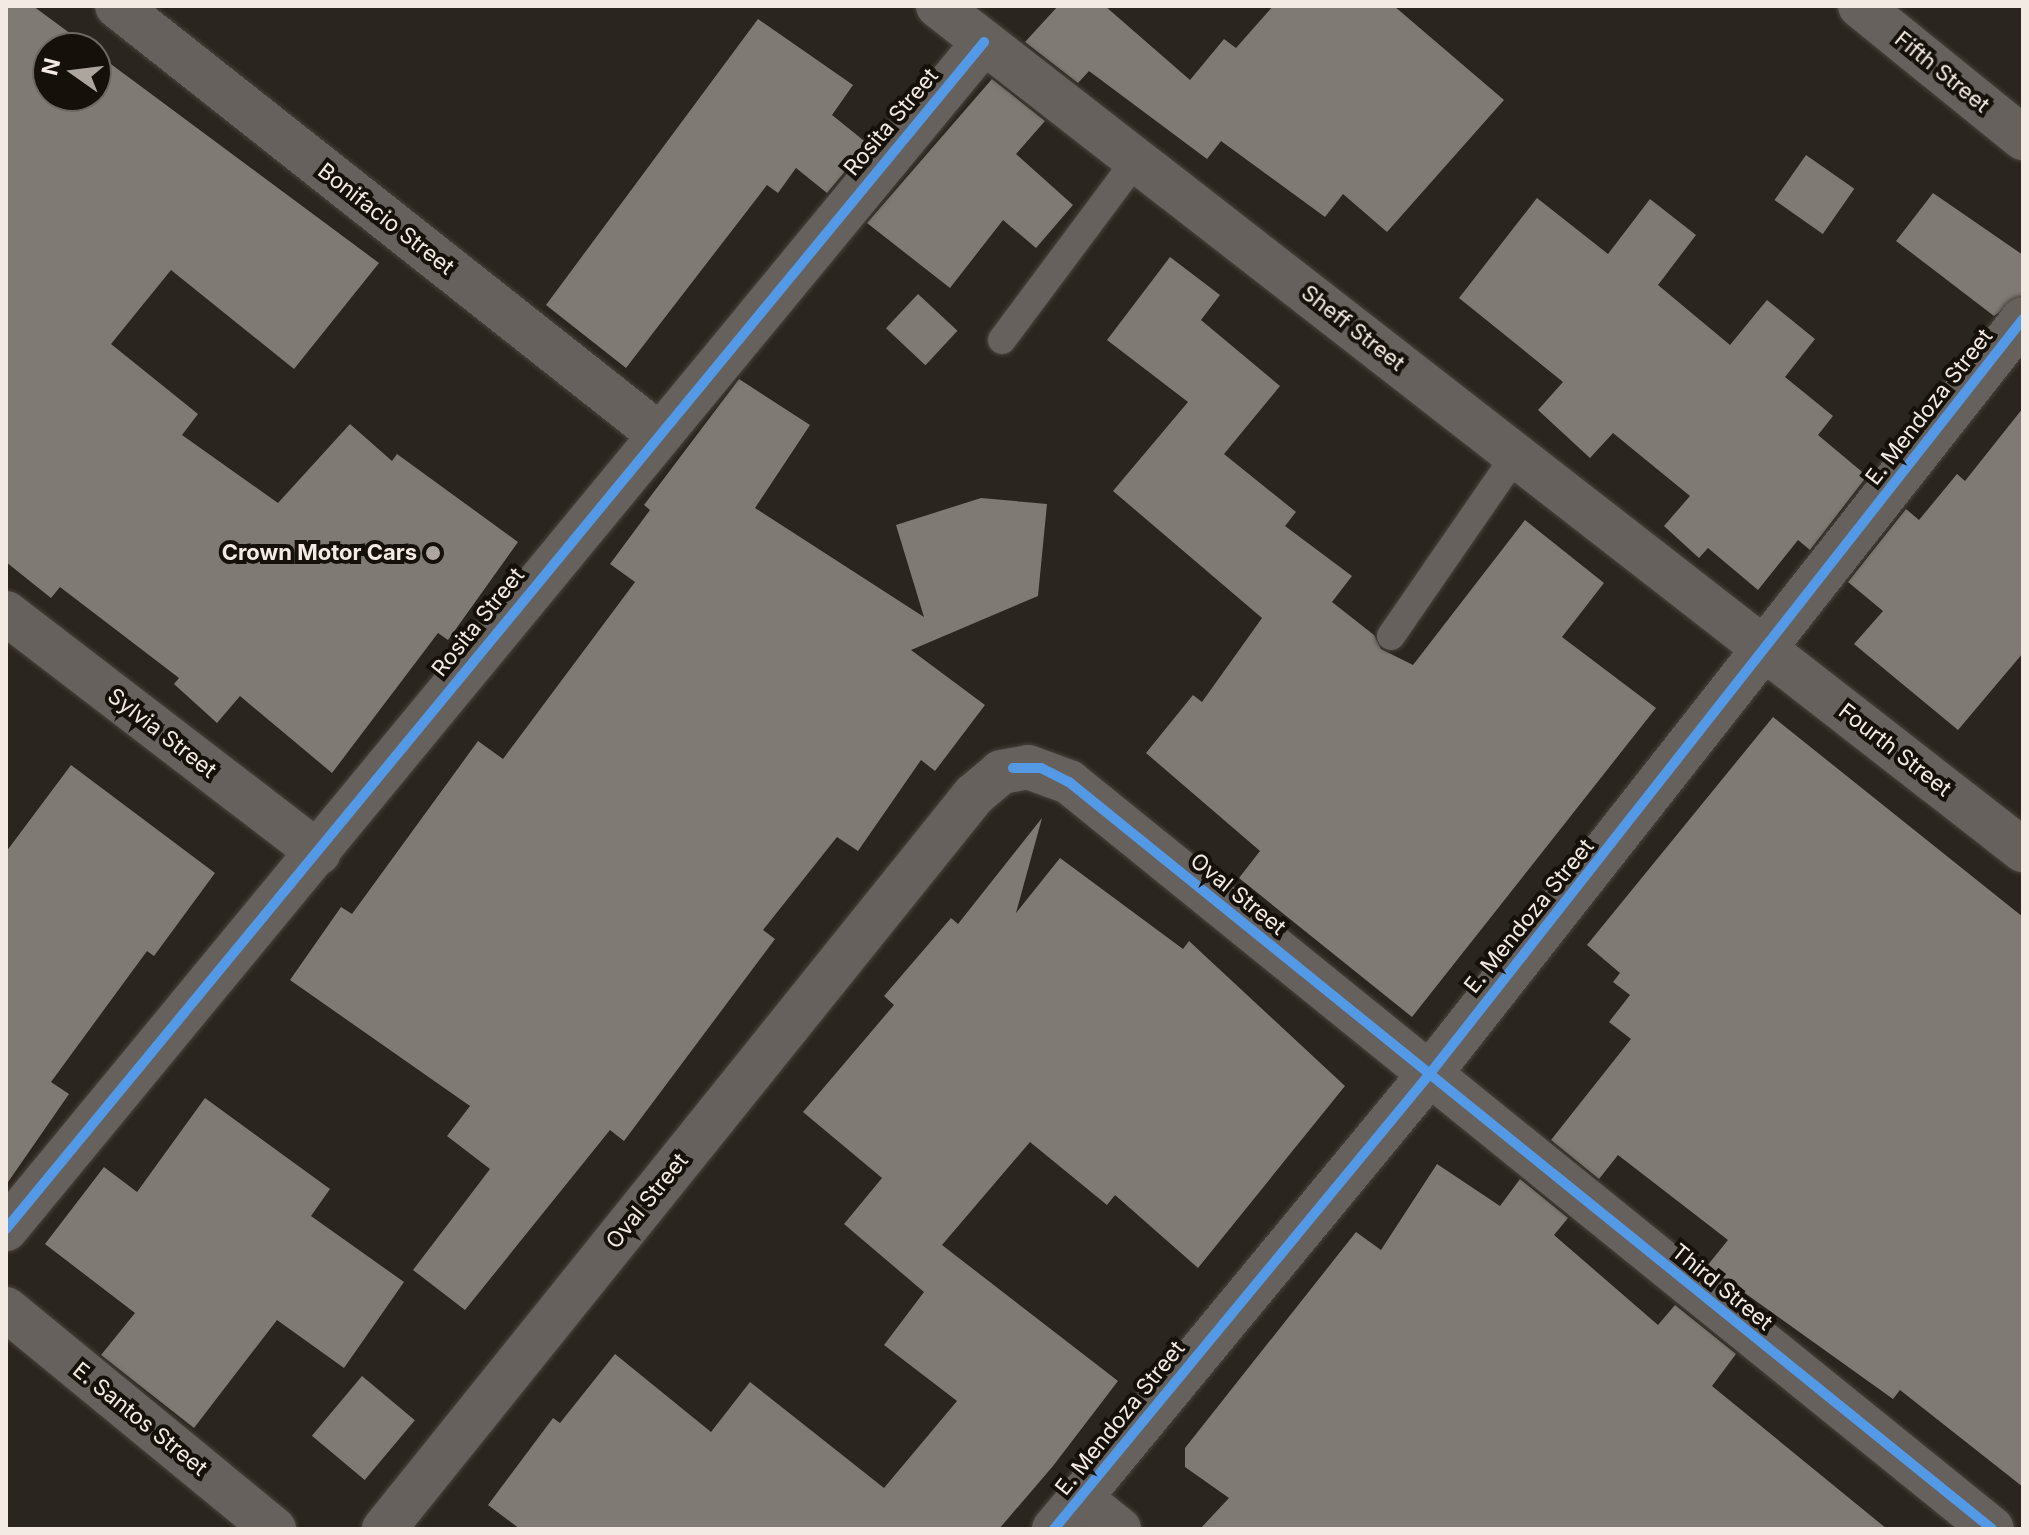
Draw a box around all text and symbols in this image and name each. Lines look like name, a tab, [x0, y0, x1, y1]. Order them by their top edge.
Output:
street label: Fifth Street	[1889, 26, 1995, 118]
north arrow	[32, 32, 112, 112]
text: N	[36, 55, 65, 78]
street label: Rosita Street	[838, 63, 944, 181]
street label: Bonifacio Street	[313, 158, 459, 280]
street label: Sheff Street	[1296, 280, 1410, 376]
street label: E. Mendoza Street	[1860, 324, 1998, 490]
place label: Crown Motor Cars	[222, 540, 417, 566]
marker: Crown Motor Cars	[424, 544, 442, 562]
street label: Rosita Street	[426, 562, 530, 682]
street label: Sylvia Street	[103, 682, 221, 784]
street label: Fourth Street	[1834, 698, 1956, 802]
street label: E. Mendoza Street	[1459, 834, 1599, 998]
street label: Oval Street	[1185, 848, 1291, 940]
street label: Oval Street	[601, 1148, 693, 1254]
street label: Third Street	[1666, 1238, 1778, 1336]
street label: E. Mendoza Street	[1050, 1336, 1190, 1500]
street label: E. Santos Street	[67, 1357, 213, 1481]

